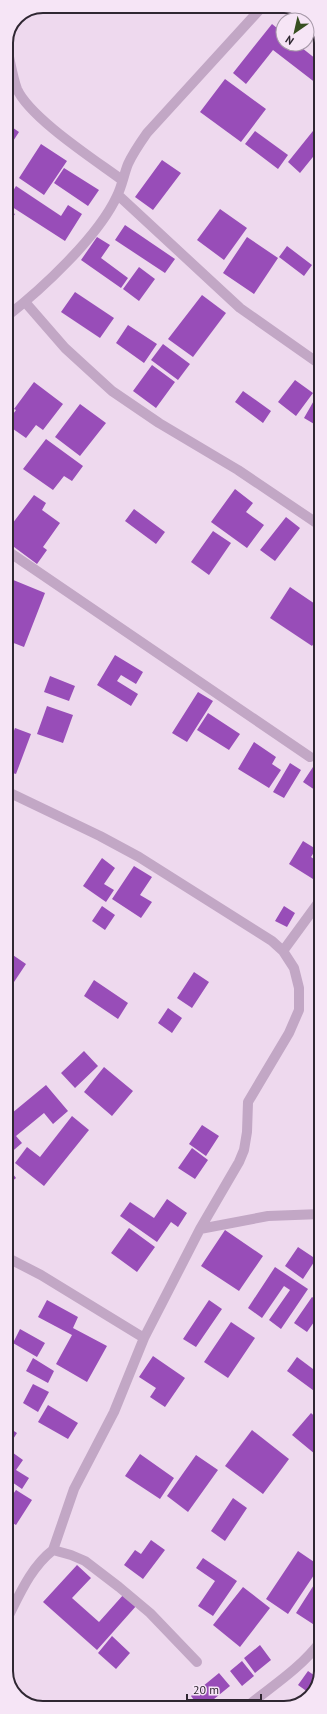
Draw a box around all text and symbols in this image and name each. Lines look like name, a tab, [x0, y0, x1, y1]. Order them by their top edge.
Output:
north arrow	[275, 12, 315, 52]
text: N	[282, 32, 296, 48]
scale bar	[187, 1676, 261, 1702]
text: 20 m	[193, 1682, 219, 1697]

